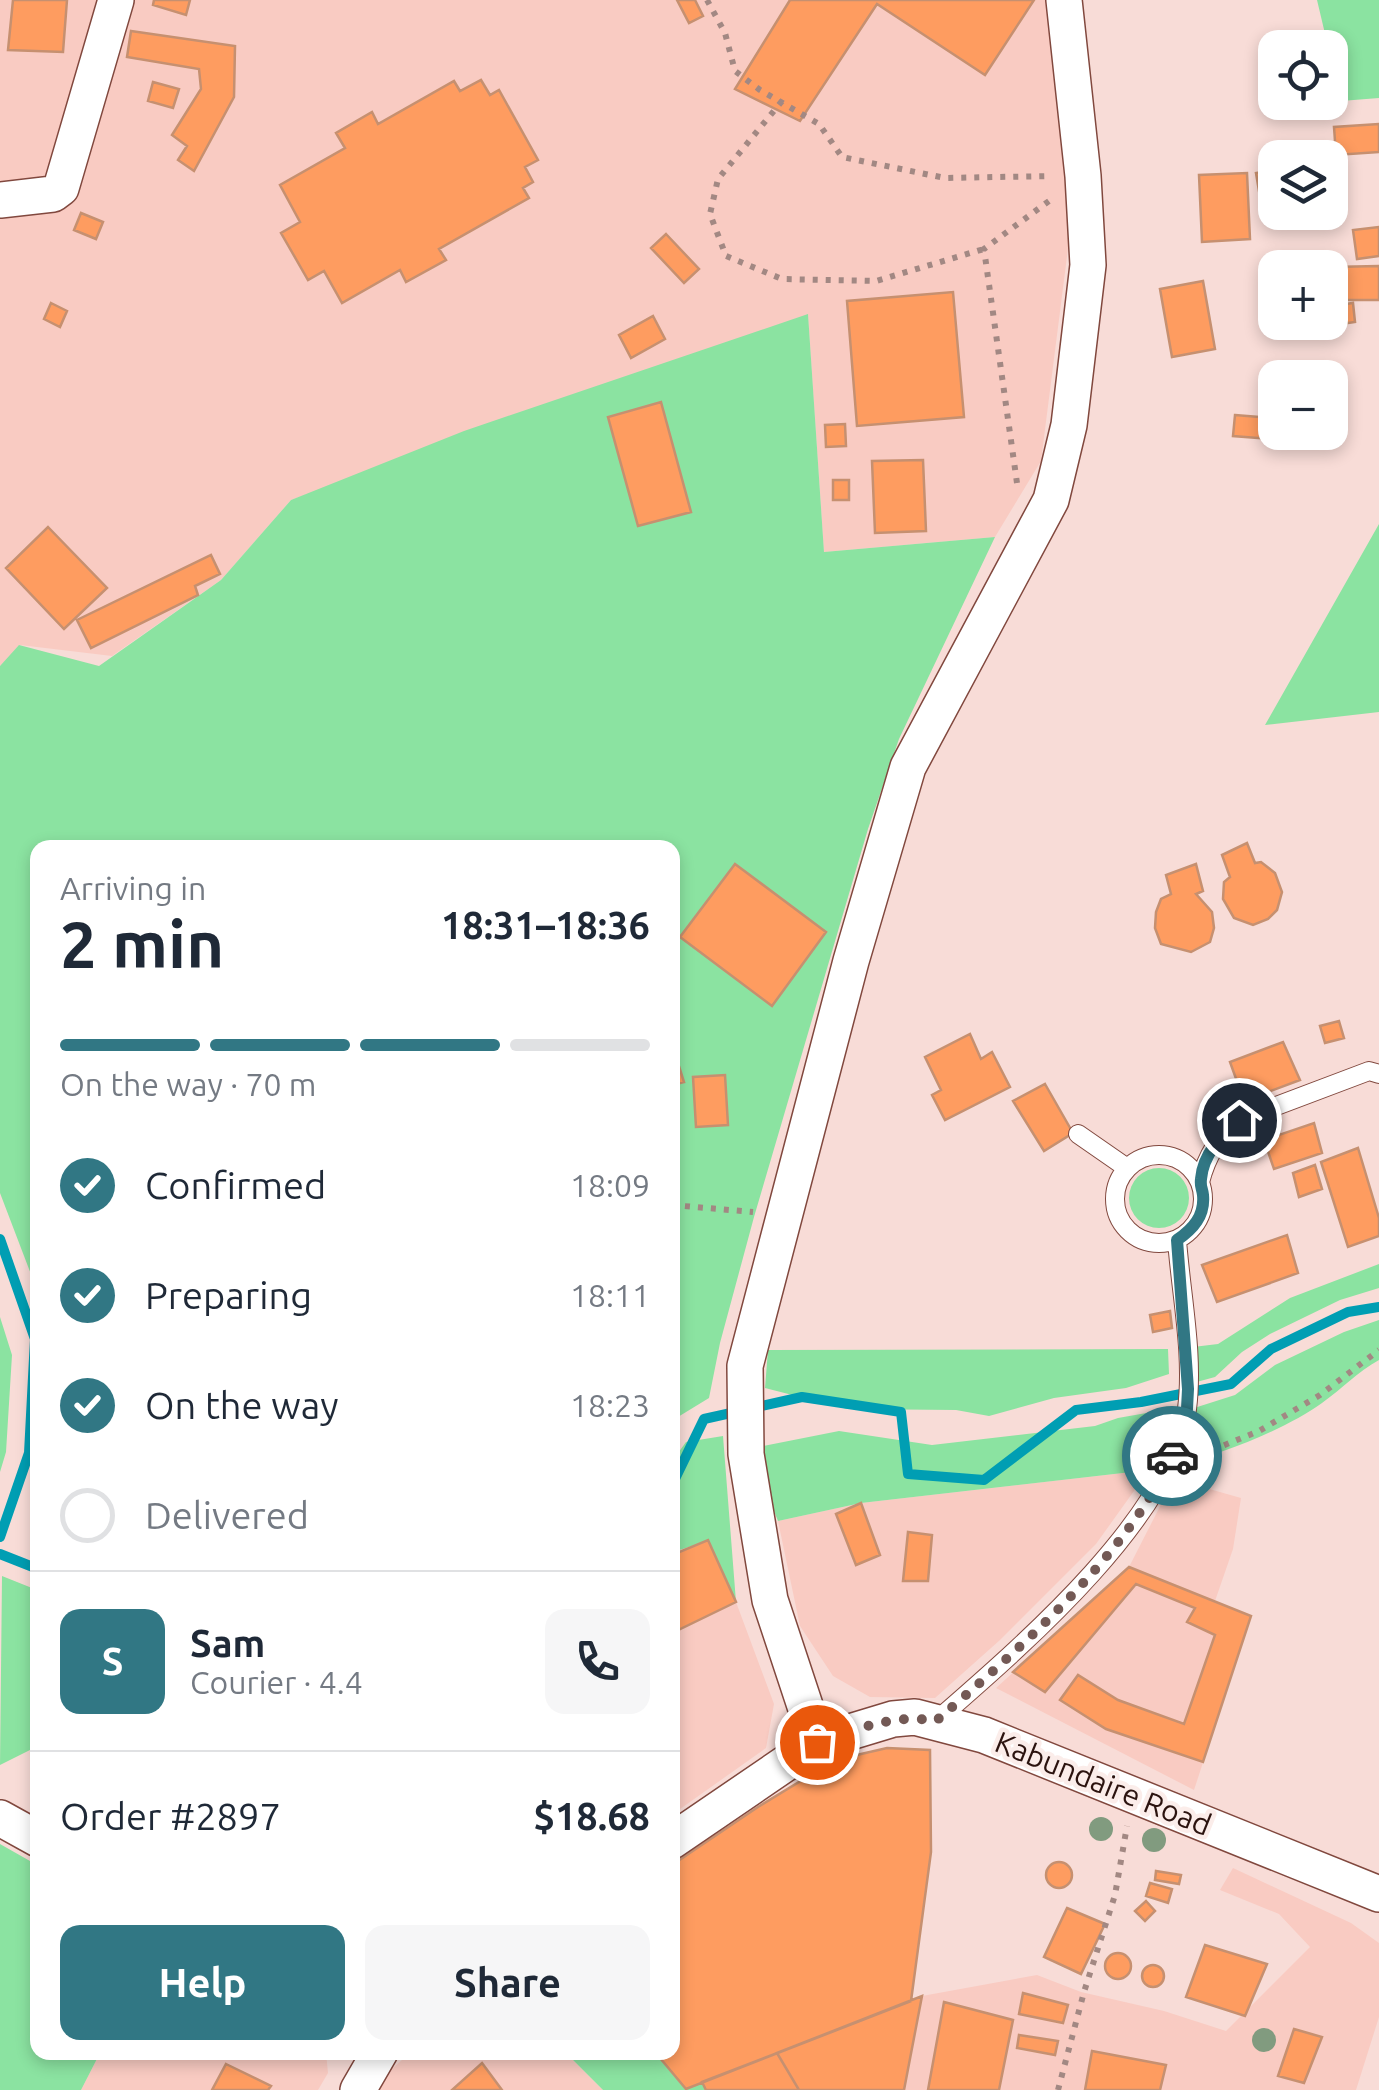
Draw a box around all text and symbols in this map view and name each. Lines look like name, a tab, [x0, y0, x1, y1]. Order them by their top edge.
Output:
map controls	[1258, 30, 1348, 450]
button: locate	[1258, 30, 1348, 120]
button: layers	[1258, 140, 1348, 230]
button: +	[1258, 250, 1348, 340]
button: −	[1258, 360, 1348, 450]
text: Arriving in	[60, 870, 206, 906]
text: 18:31–18:36	[441, 904, 650, 946]
text: 2 min	[60, 907, 224, 980]
text: On the way · 70 m	[60, 1066, 316, 1102]
pin	[1197, 1078, 1282, 1163]
icon: home	[1212, 1093, 1267, 1148]
icon: check	[60, 1158, 115, 1213]
text: Confirmed	[145, 1164, 326, 1206]
text: 18:09	[570, 1167, 650, 1203]
icon: check	[60, 1268, 115, 1323]
text: Preparing	[145, 1274, 312, 1316]
text: 18:11	[570, 1277, 650, 1313]
icon: check	[60, 1378, 115, 1433]
text: On the way	[145, 1384, 338, 1426]
text: 18:23	[570, 1387, 650, 1423]
courier	[1122, 1406, 1222, 1506]
icon: car	[1145, 1429, 1200, 1484]
text: Delivered	[145, 1494, 309, 1536]
button: phone	[545, 1609, 650, 1714]
text: Sam	[190, 1622, 265, 1664]
text: S	[102, 1640, 123, 1682]
text: Courier · 4.4	[190, 1664, 363, 1700]
pin	[775, 1700, 860, 1785]
icon: bag	[790, 1715, 845, 1770]
street label: Kabundaire Road	[991, 1724, 1216, 1842]
text: Order #2897	[60, 1795, 281, 1837]
text: $18.68	[533, 1795, 650, 1837]
button: Help	[60, 1925, 345, 2040]
button: Share	[365, 1925, 650, 2040]

